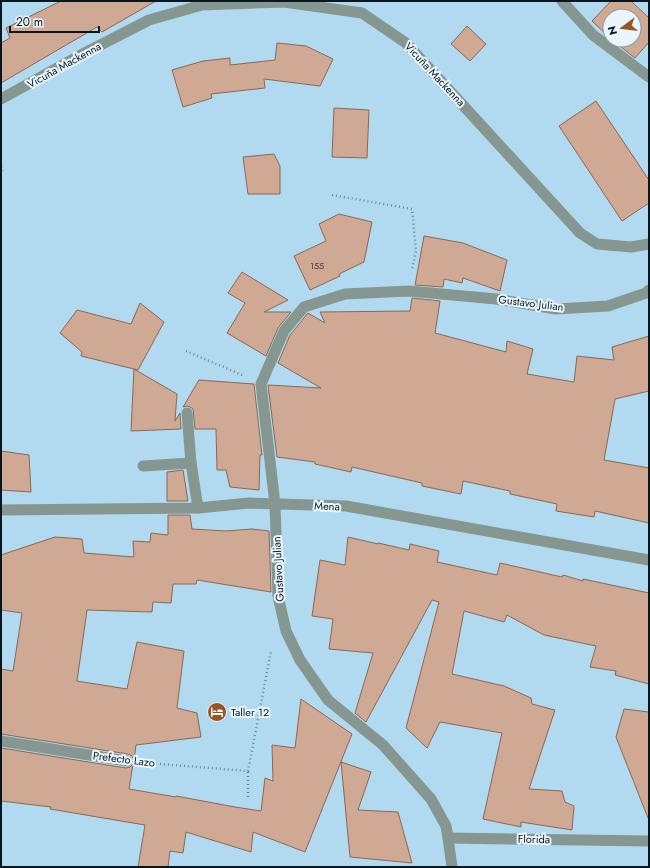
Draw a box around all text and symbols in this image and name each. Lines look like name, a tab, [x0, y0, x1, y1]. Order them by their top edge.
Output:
scale bar	[10, 8, 99, 34]
north arrow	[602, 8, 642, 48]
text: 20 m	[16, 13, 43, 31]
text: N	[603, 24, 621, 37]
street label: Vicuña Mackenna	[24, 38, 104, 92]
street label: Vicuña Mackenna	[401, 38, 469, 110]
house number: 155	[310, 259, 324, 272]
street label: Gustavo Julian	[498, 291, 564, 315]
street label: Mena	[314, 498, 340, 514]
street label: Gustavo Julian	[268, 536, 288, 602]
hotel icon: Taller 12	[206, 701, 228, 723]
place label: Taller 12	[231, 704, 269, 720]
street label: Prefecto Lazo	[92, 747, 156, 771]
street label: Florida	[518, 831, 550, 847]

